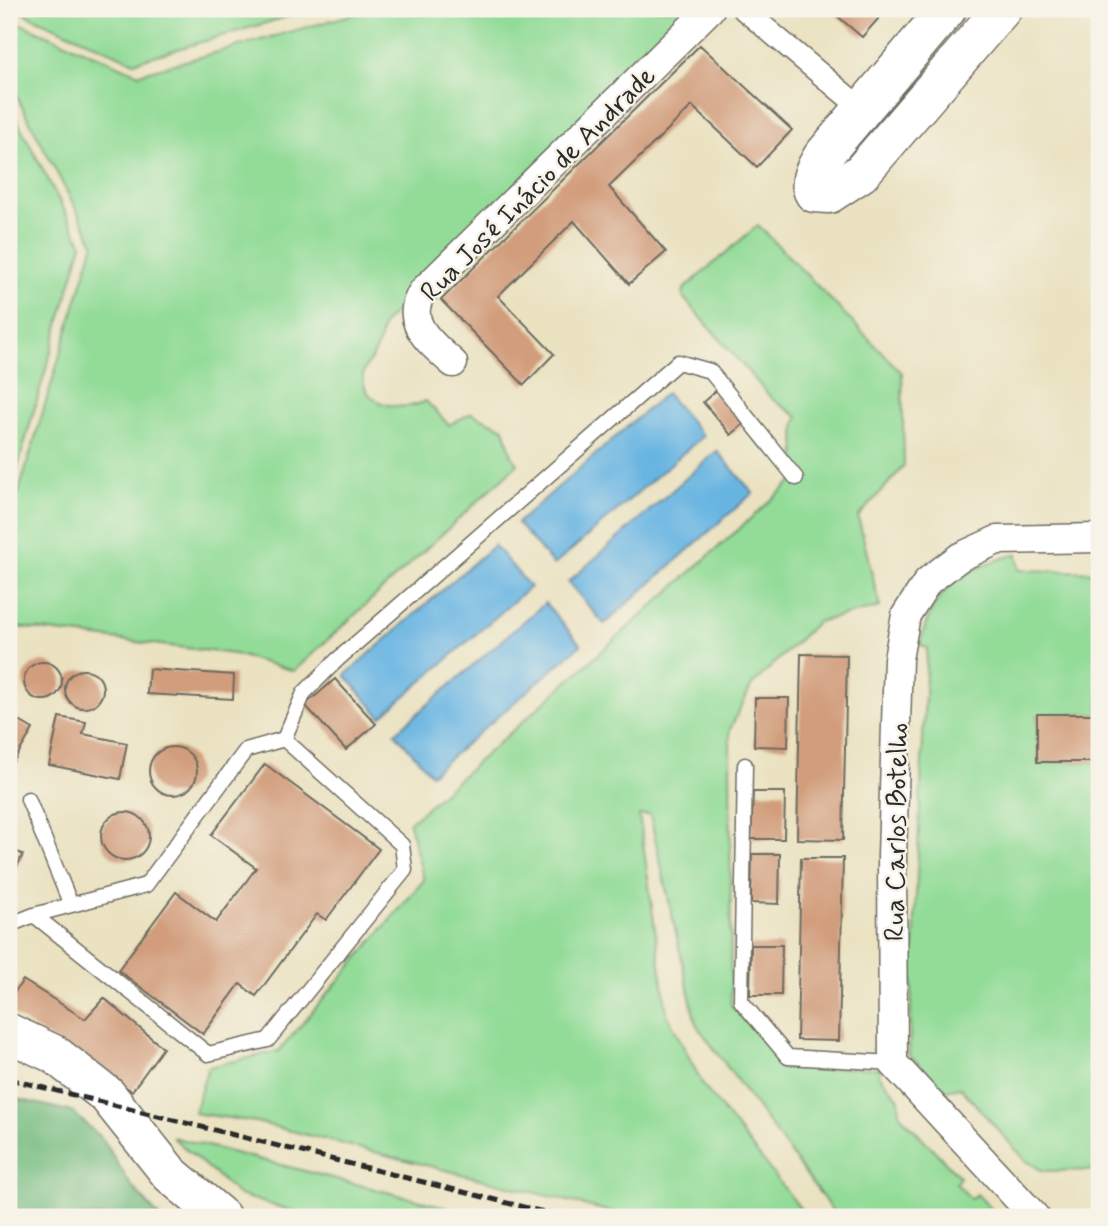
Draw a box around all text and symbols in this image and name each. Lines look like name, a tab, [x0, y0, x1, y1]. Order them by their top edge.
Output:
street label: Rua José Inácio de Andrade	[413, 59, 665, 311]
street label: Rua Carlos Botelho	[877, 722, 918, 942]

